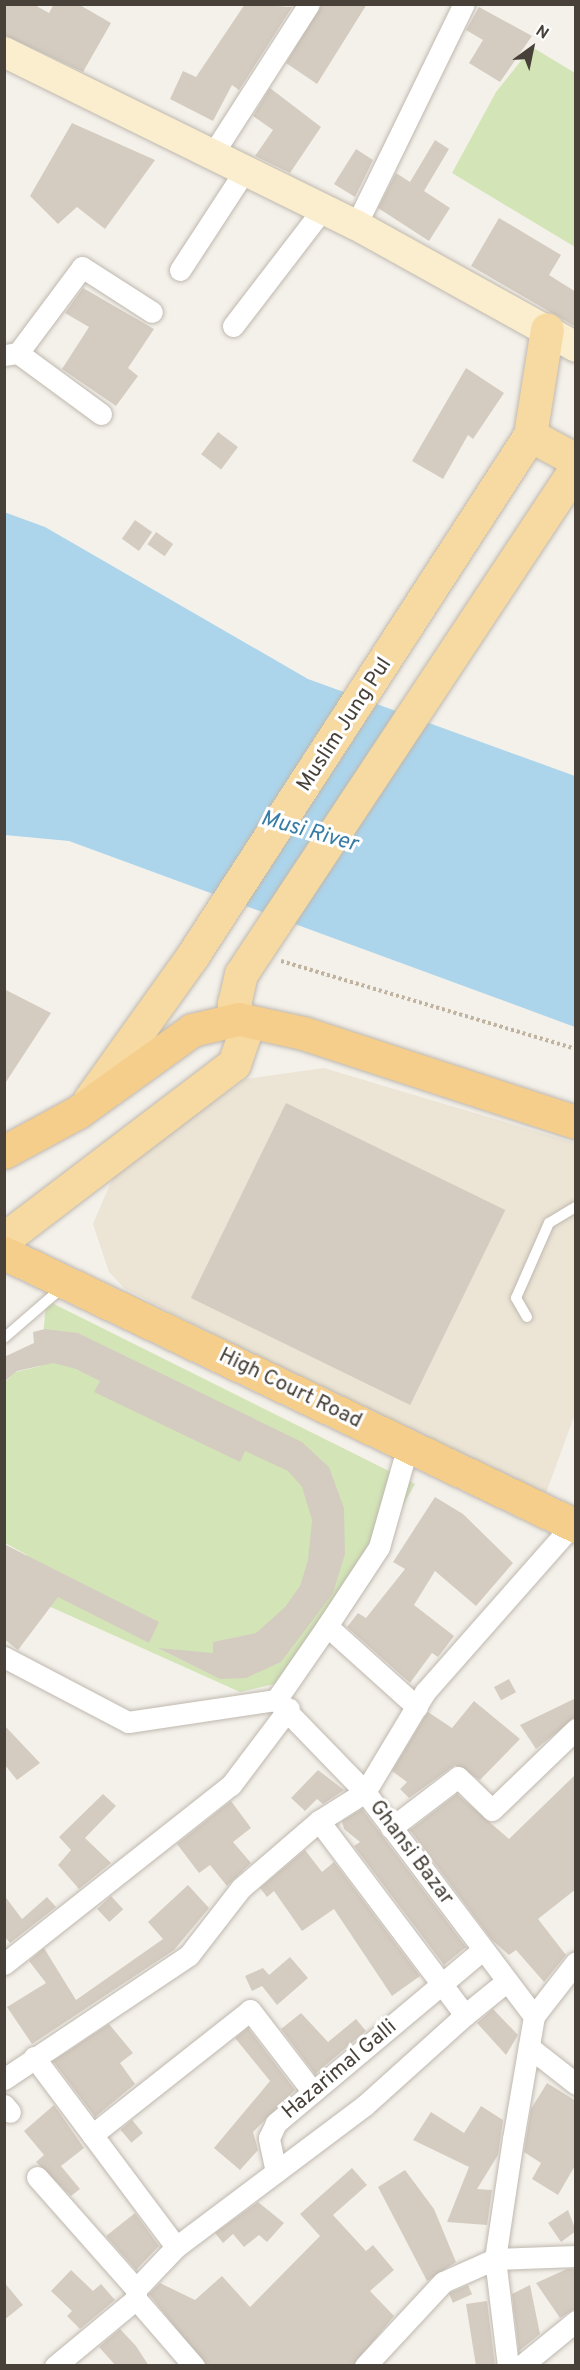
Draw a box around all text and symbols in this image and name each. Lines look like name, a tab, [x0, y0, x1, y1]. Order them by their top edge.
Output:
north arrow	[502, 18, 562, 78]
text: N	[532, 21, 552, 44]
street label: Muslim Jung Pul	[292, 653, 398, 797]
water label: Musi River	[258, 806, 360, 858]
street label: High Court Road	[214, 1343, 366, 1435]
street label: Ghansi Bazar	[363, 1796, 459, 1910]
street label: Hazarimal Galli	[278, 2015, 402, 2125]

